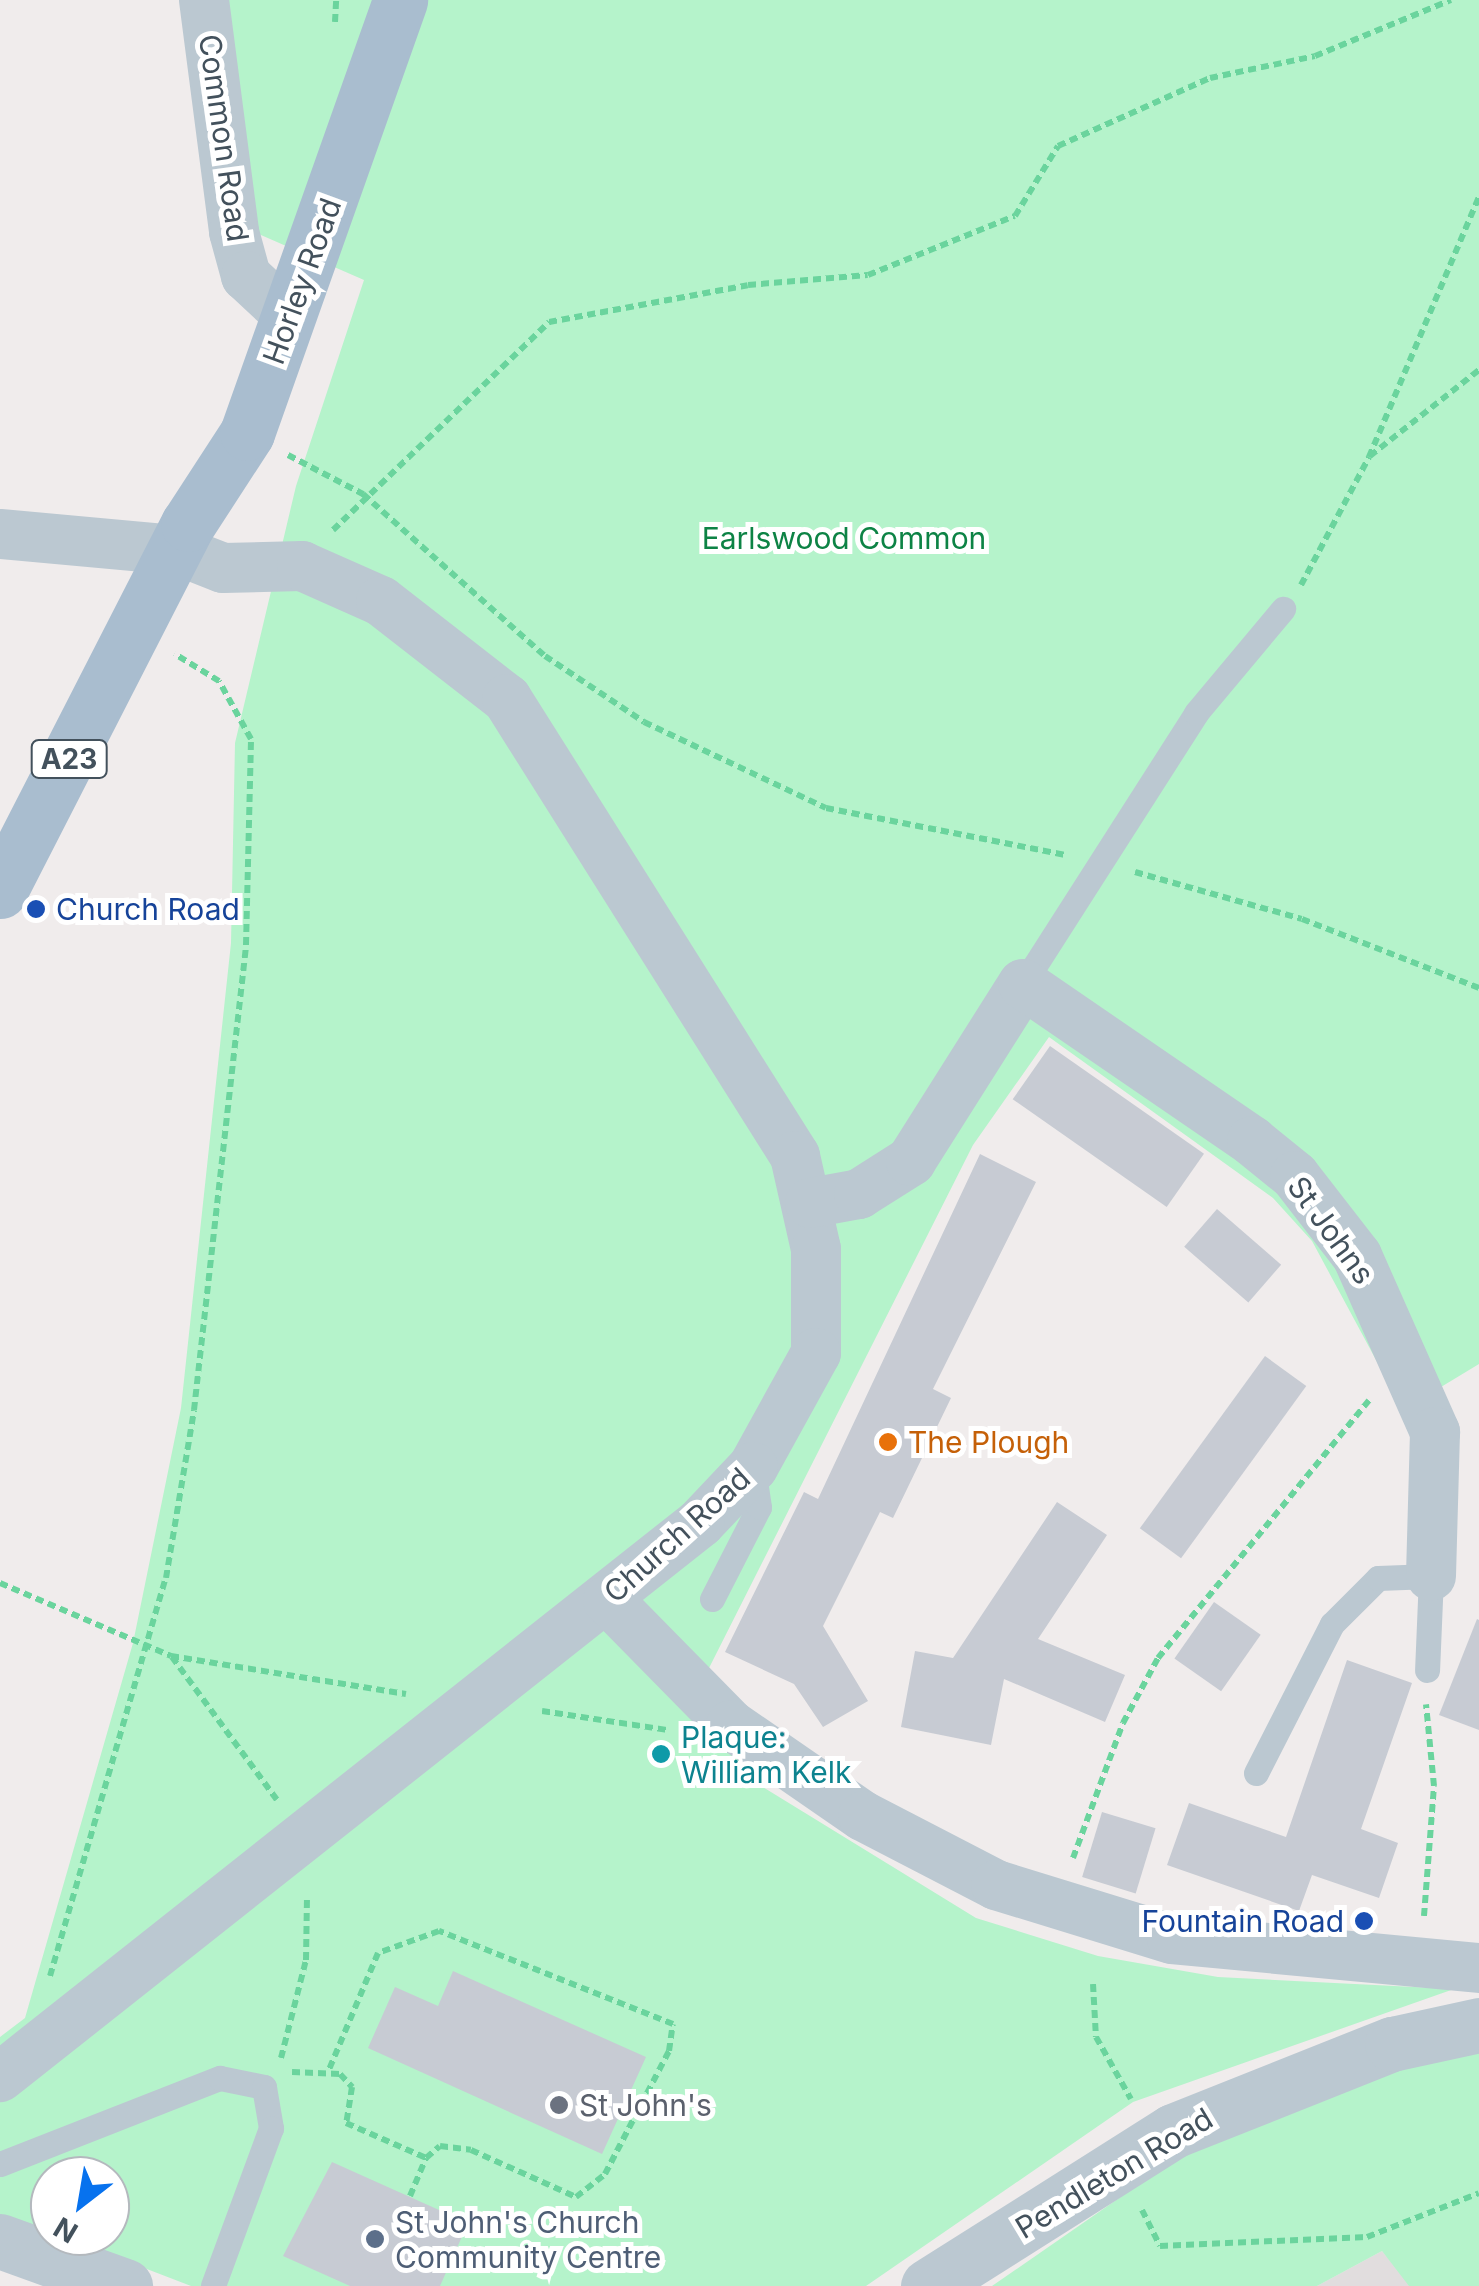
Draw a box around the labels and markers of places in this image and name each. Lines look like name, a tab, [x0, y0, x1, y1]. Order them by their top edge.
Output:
place label: Church Road	[56, 891, 240, 927]
marker: Church Road	[25, 898, 47, 920]
place label: The Plough	[908, 1424, 1069, 1460]
marker: The Plough	[877, 1431, 899, 1453]
place label: Plaque: William Kelk	[681, 1719, 851, 1790]
marker: Plaque: William Kelk	[650, 1743, 672, 1765]
place label: Fountain Road	[1141, 1903, 1344, 1939]
marker: Fountain Road	[1353, 1910, 1375, 1932]
place label: St John's	[579, 2087, 712, 2123]
marker: St John's	[548, 2094, 570, 2116]
place label: St John's Church Community Centre	[395, 2204, 661, 2274]
marker: St John's Church Community Centre	[364, 2228, 386, 2250]

